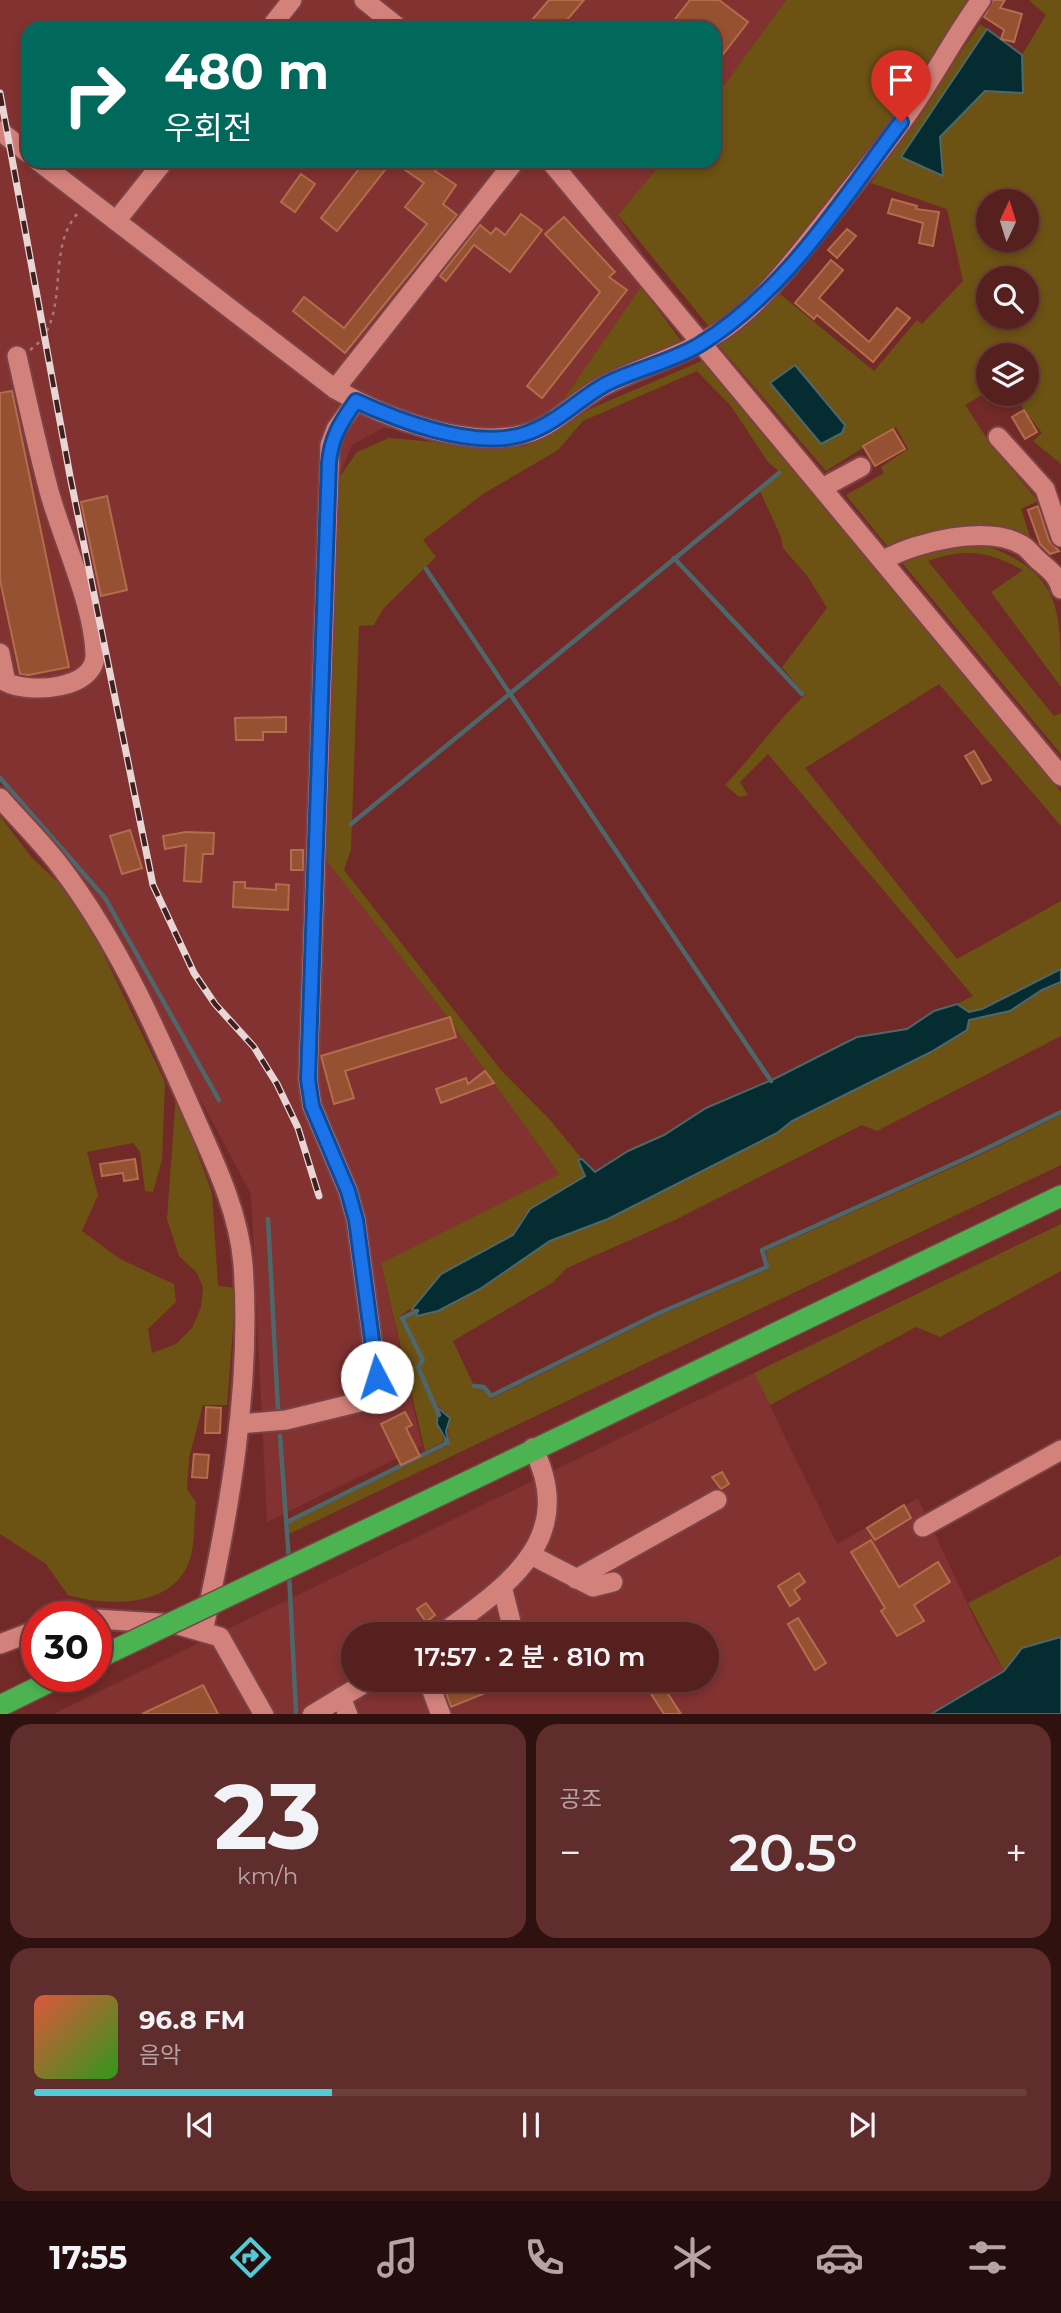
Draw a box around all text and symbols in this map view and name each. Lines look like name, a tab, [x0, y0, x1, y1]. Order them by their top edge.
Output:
text: 480 m	[164, 42, 329, 101]
icon: right	[49, 49, 140, 140]
pin	[871, 50, 931, 122]
icon: arrive	[882, 61, 920, 99]
text: 우회전	[164, 108, 252, 147]
north arrow	[976, 189, 1040, 252]
map controls	[976, 189, 1039, 406]
button: search	[976, 266, 1039, 329]
button: layers	[976, 343, 1039, 406]
position arrow	[340, 1340, 414, 1414]
speed limit sign: 30	[21, 1601, 112, 1692]
text: 17:57 · 2 분 · 810 m	[415, 1641, 645, 1673]
text: 23	[214, 1761, 322, 1872]
text: 공조	[560, 1785, 602, 1813]
text: 20.5°	[729, 1821, 858, 1884]
text: −	[560, 1829, 581, 1876]
text: +	[1005, 1829, 1027, 1876]
text: km/h	[237, 1862, 298, 1890]
text: 96.8 FM	[139, 2004, 245, 2036]
text: 음악	[139, 2041, 181, 2069]
icon: previous	[181, 2106, 219, 2144]
icon: pause	[512, 2106, 550, 2144]
icon: next	[843, 2106, 881, 2144]
icon: directions	[226, 2233, 275, 2282]
icon: music	[373, 2233, 422, 2282]
icon: phone	[520, 2233, 569, 2282]
icon: climate	[668, 2233, 717, 2282]
icon: car	[815, 2233, 864, 2282]
icon: filters	[963, 2233, 1012, 2282]
text: 17:55	[49, 2238, 127, 2277]

